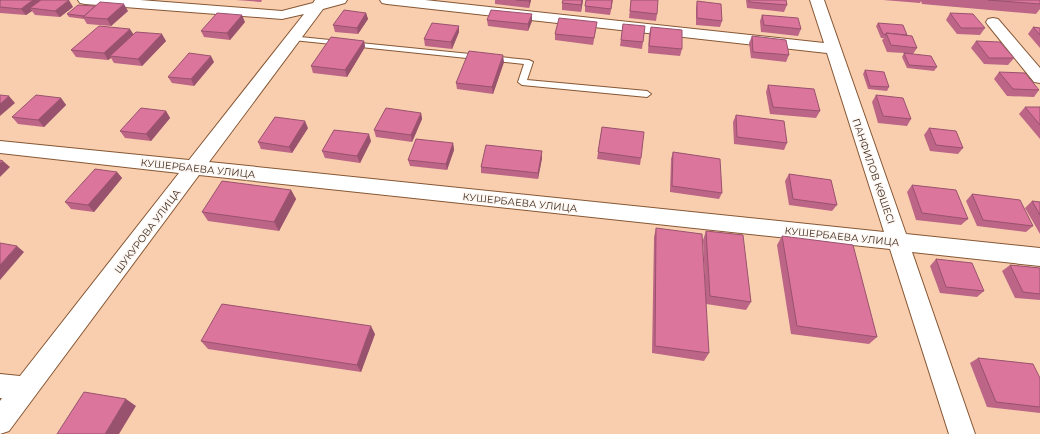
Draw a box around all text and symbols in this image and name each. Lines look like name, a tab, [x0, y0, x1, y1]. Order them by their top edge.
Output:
street label: ПАНФИЛОВ КӨШЕСІ	[849, 117, 898, 226]
street label: КУШЕРБАЕВА УЛИЦА	[140, 156, 256, 181]
street label: ШУКУРОВА УЛИЦА	[111, 186, 184, 276]
street label: КУШЕРБАЕВА УЛИЦА	[462, 190, 578, 215]
street label: КУШЕРБАЕВА УЛИЦА	[784, 224, 900, 249]

